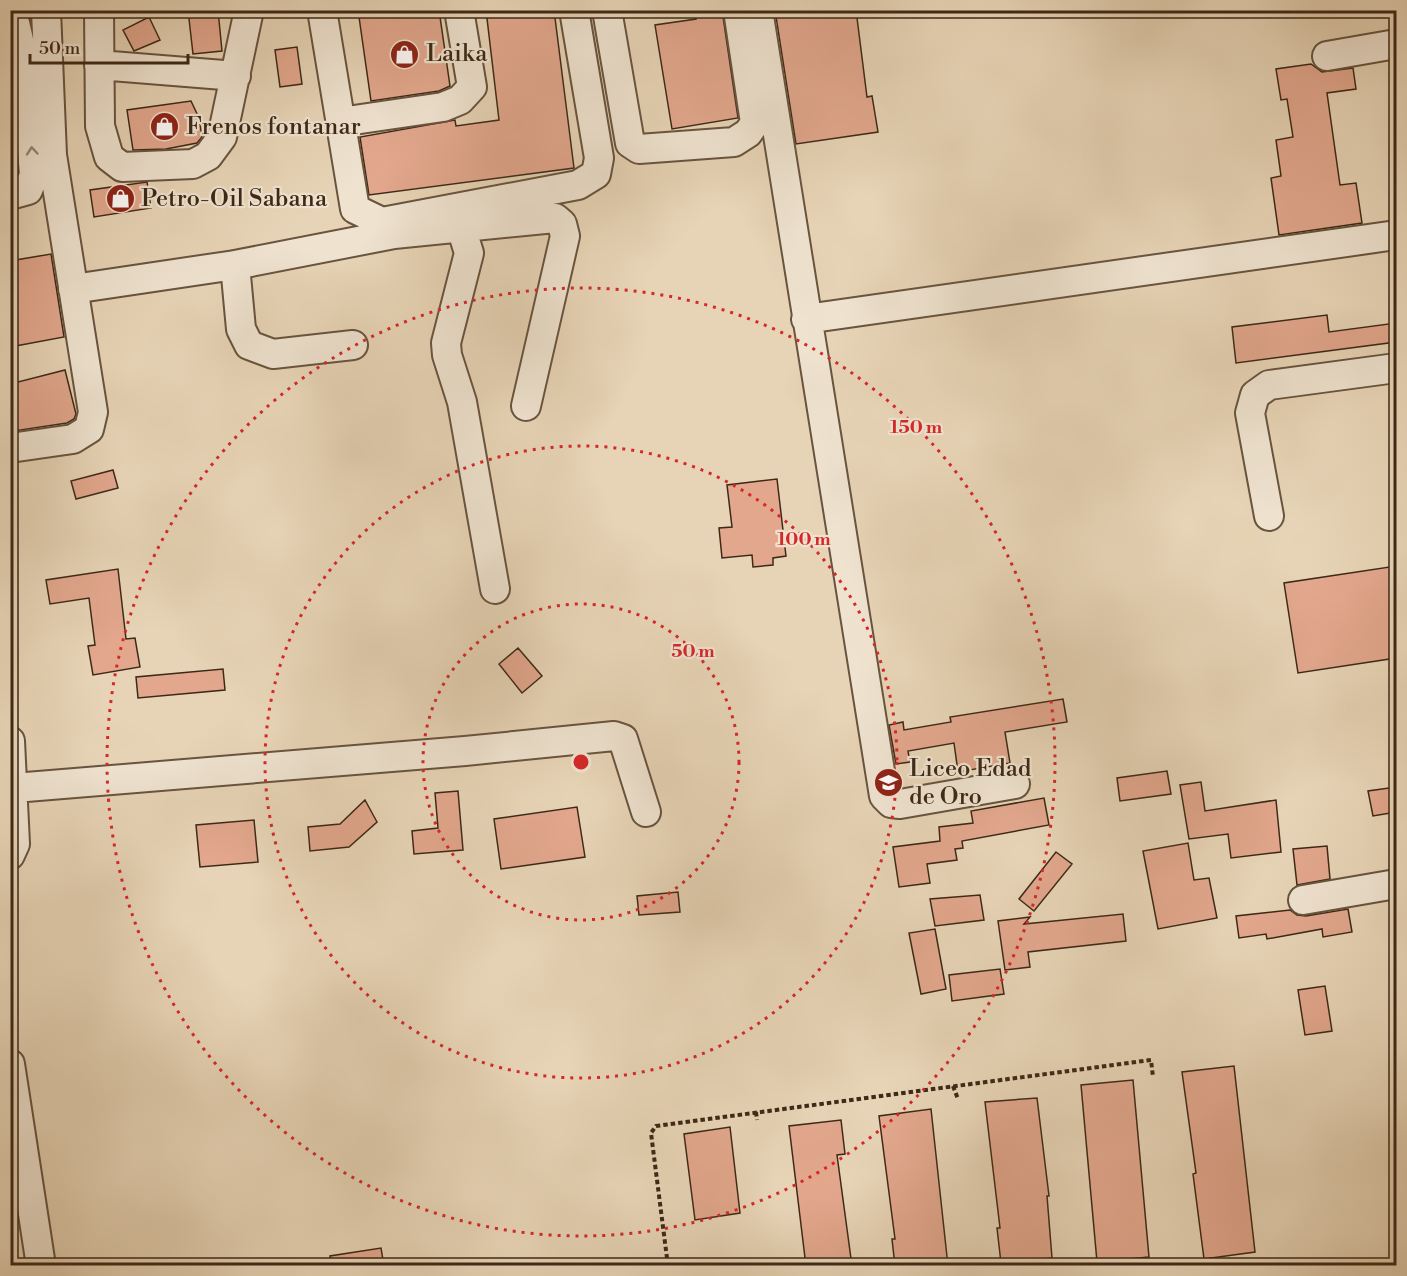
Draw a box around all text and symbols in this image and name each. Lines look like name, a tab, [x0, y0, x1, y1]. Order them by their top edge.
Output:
scale bar	[30, 27, 188, 65]
text: 50 m	[39, 37, 81, 60]
shop icon: Laika	[389, 38, 421, 70]
place label: Laika	[426, 39, 488, 69]
shop icon: Frenos fontanar	[149, 111, 181, 143]
place label: Frenos fontanar	[186, 112, 361, 142]
one-way arrow	[26, 147, 39, 156]
shop icon: Petro-Oil Sabana	[104, 183, 136, 215]
place label: Petro-Oil Sabana	[141, 184, 328, 214]
text: 150 m	[890, 416, 943, 439]
text: 100 m	[777, 528, 831, 551]
text: 50 m	[671, 640, 715, 663]
centre of rings	[571, 752, 591, 772]
place label: Liceo Edad de Oro	[909, 754, 1032, 812]
school or university icon: Liceo Edad de Oro	[872, 767, 904, 799]

